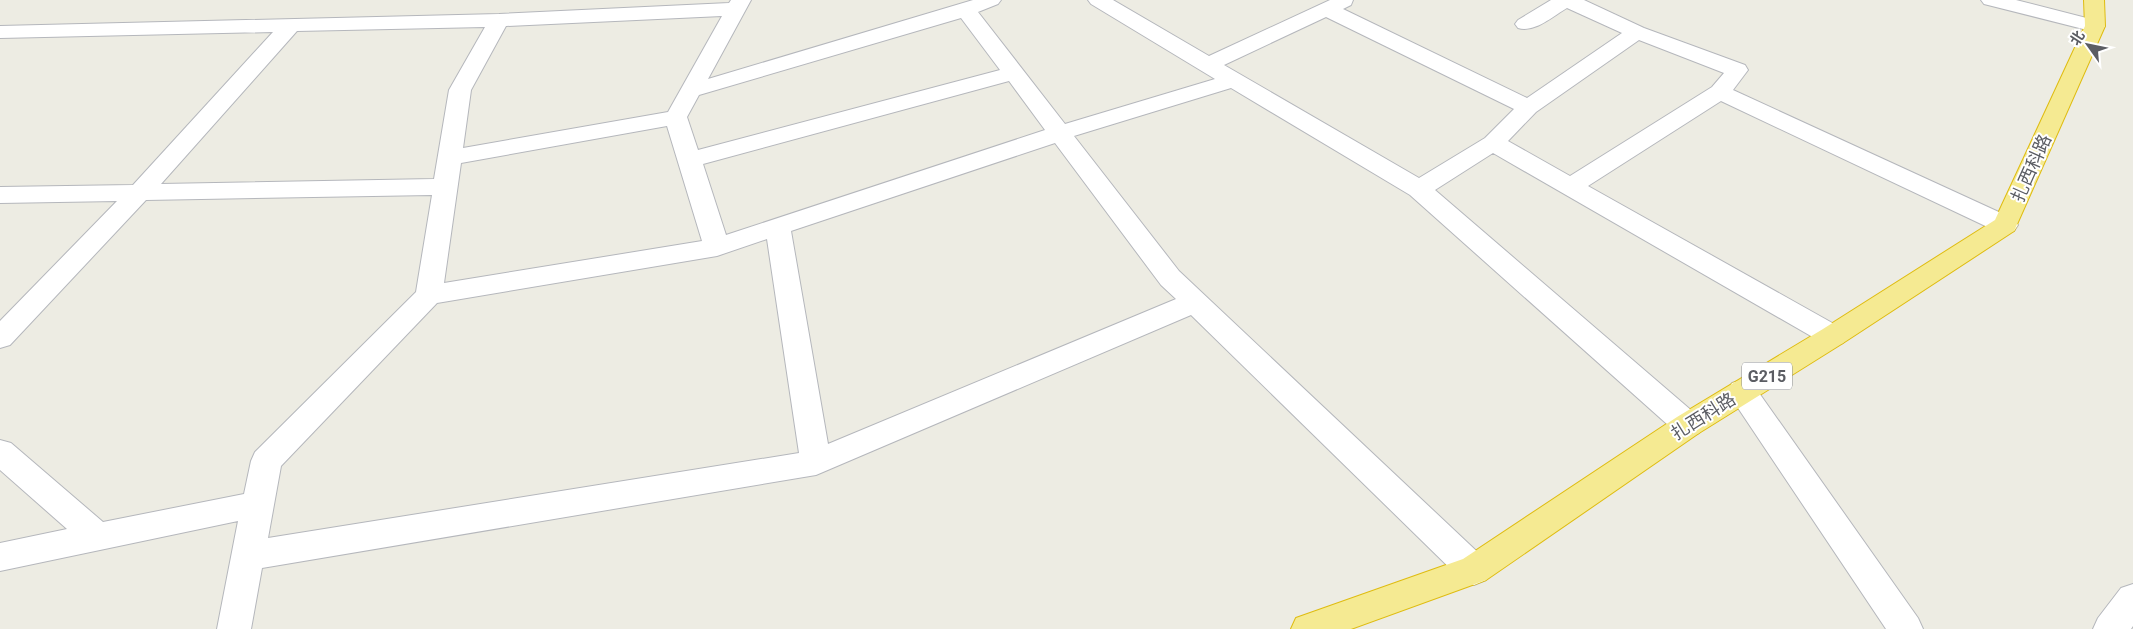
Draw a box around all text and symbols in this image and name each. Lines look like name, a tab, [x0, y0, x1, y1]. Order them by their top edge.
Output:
north arrow	[2063, 20, 2113, 70]
text: 北	[2067, 28, 2088, 48]
street label: 扎西科路	[2007, 131, 2055, 205]
road number: G215	[1742, 362, 1792, 390]
street label: 扎西科路	[1667, 388, 1739, 444]

